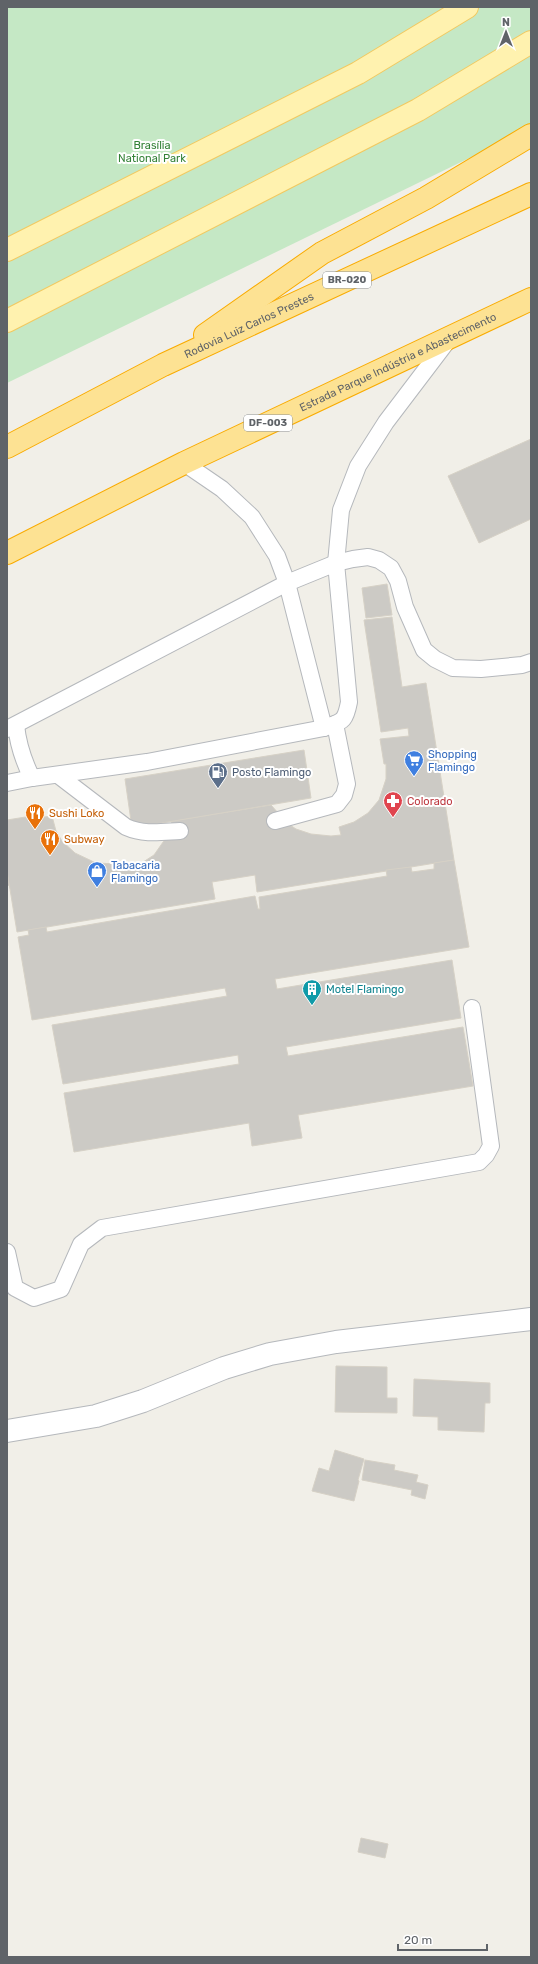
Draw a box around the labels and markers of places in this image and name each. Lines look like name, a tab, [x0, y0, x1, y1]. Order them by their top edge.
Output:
place label: Shopping Flamingo	[428, 748, 477, 774]
supermarket icon: Shopping Flamingo	[403, 749, 425, 777]
fuel station icon: Posto Flamingo	[207, 761, 229, 789]
place label: Posto Flamingo	[232, 766, 311, 779]
pharmacy icon: Colorado	[382, 790, 404, 818]
place label: Colorado	[407, 795, 453, 808]
restaurant icon: Sushi Loko	[24, 802, 46, 830]
place label: Sushi Loko	[49, 807, 104, 820]
restaurant icon: Subway	[39, 828, 61, 856]
place label: Subway	[64, 833, 105, 846]
place label: Tabacaria Flamingo	[111, 859, 160, 885]
shop icon: Tabacaria Flamingo	[86, 860, 108, 888]
building icon: Motel Flamingo	[301, 978, 323, 1006]
place label: Motel Flamingo	[326, 983, 404, 996]

